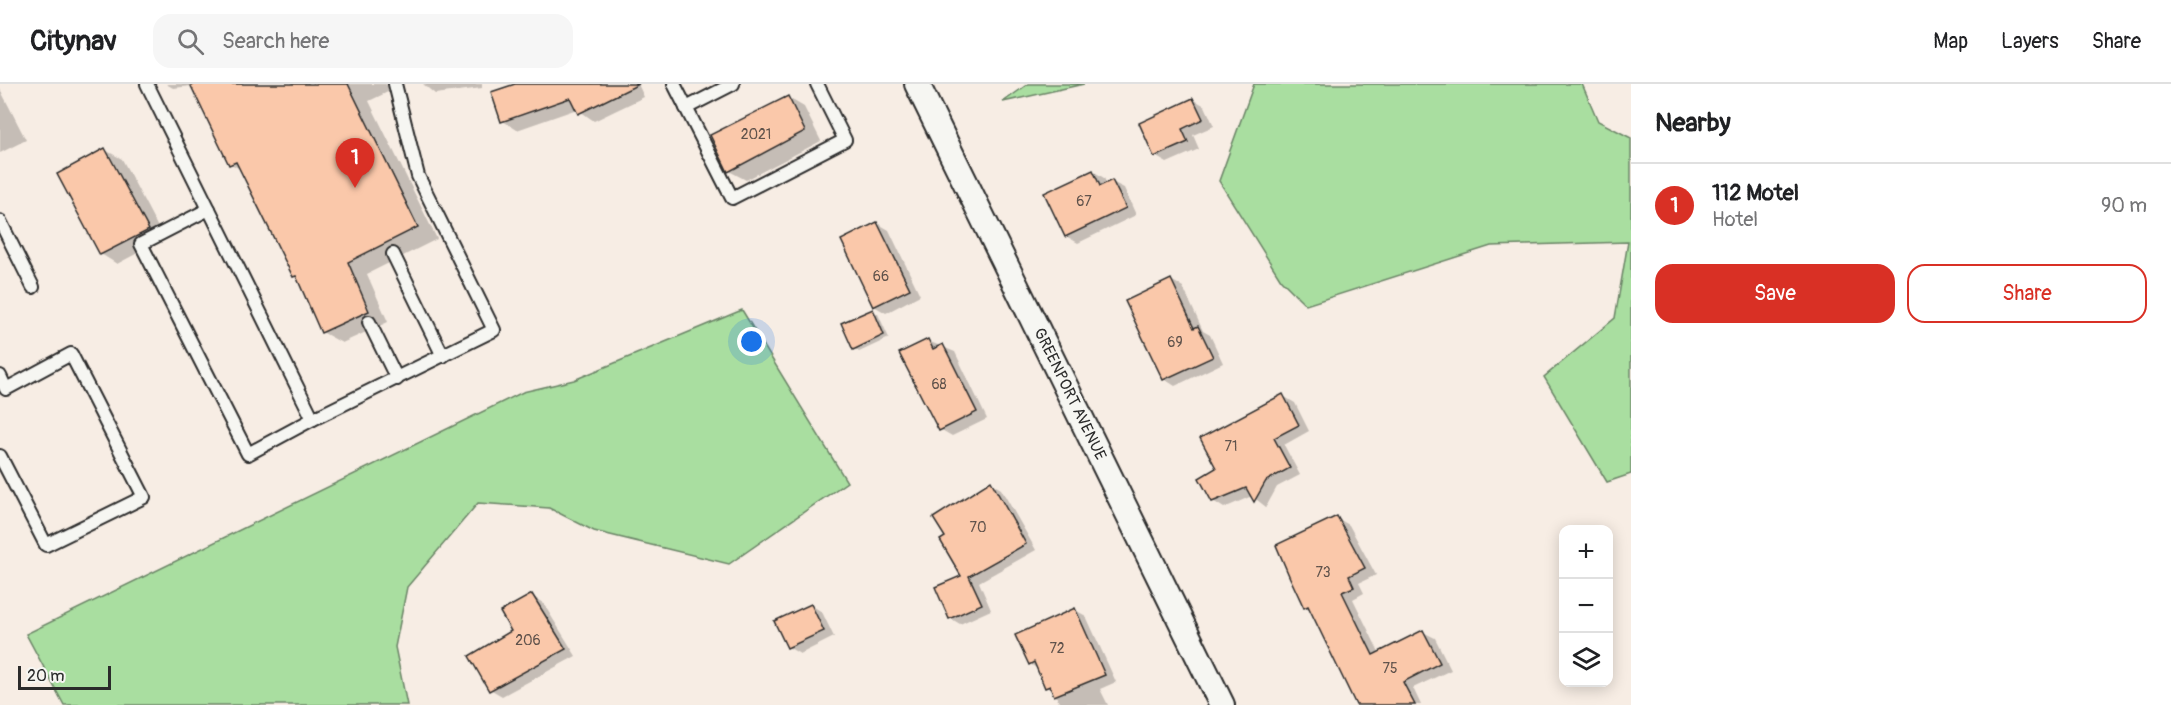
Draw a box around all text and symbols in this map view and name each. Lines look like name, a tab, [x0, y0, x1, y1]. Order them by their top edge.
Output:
search box	[153, 14, 573, 68]
text: Citynav	[30, 24, 117, 59]
icon: search	[174, 25, 207, 58]
text: Search here	[222, 27, 329, 55]
text: Map	[1933, 28, 1968, 55]
text: Layers	[2001, 28, 2059, 55]
text: Share	[2092, 28, 2141, 55]
text: Nearby	[1655, 107, 1731, 139]
house number: 2021	[741, 126, 771, 143]
pin: 1	[336, 138, 374, 188]
text: 112 Motel	[1712, 179, 1799, 207]
house number: 67	[1076, 193, 1092, 210]
text: 1	[1671, 193, 1678, 218]
text: 90 m	[2101, 193, 2147, 218]
text: Hotel	[1712, 207, 1758, 232]
button: Save	[1655, 264, 1895, 323]
button: Share	[1907, 264, 2147, 323]
house number: 66	[873, 268, 889, 285]
street label: GREENPORT AVENUE	[1029, 325, 1111, 463]
your location	[737, 327, 766, 356]
house number: 69	[1167, 334, 1183, 351]
house number: 68	[931, 376, 947, 393]
house number: 71	[1225, 438, 1237, 455]
house number: 70	[970, 519, 986, 536]
map controls	[1559, 525, 1613, 687]
button: +	[1559, 525, 1613, 579]
house number: 73	[1315, 564, 1331, 581]
button: −	[1559, 579, 1613, 633]
house number: 206	[515, 632, 541, 649]
button: layers	[1559, 633, 1613, 687]
house number: 72	[1049, 640, 1065, 657]
house number: 75	[1383, 660, 1398, 677]
scale bar	[18, 663, 111, 690]
text: 20 m	[27, 666, 65, 686]

